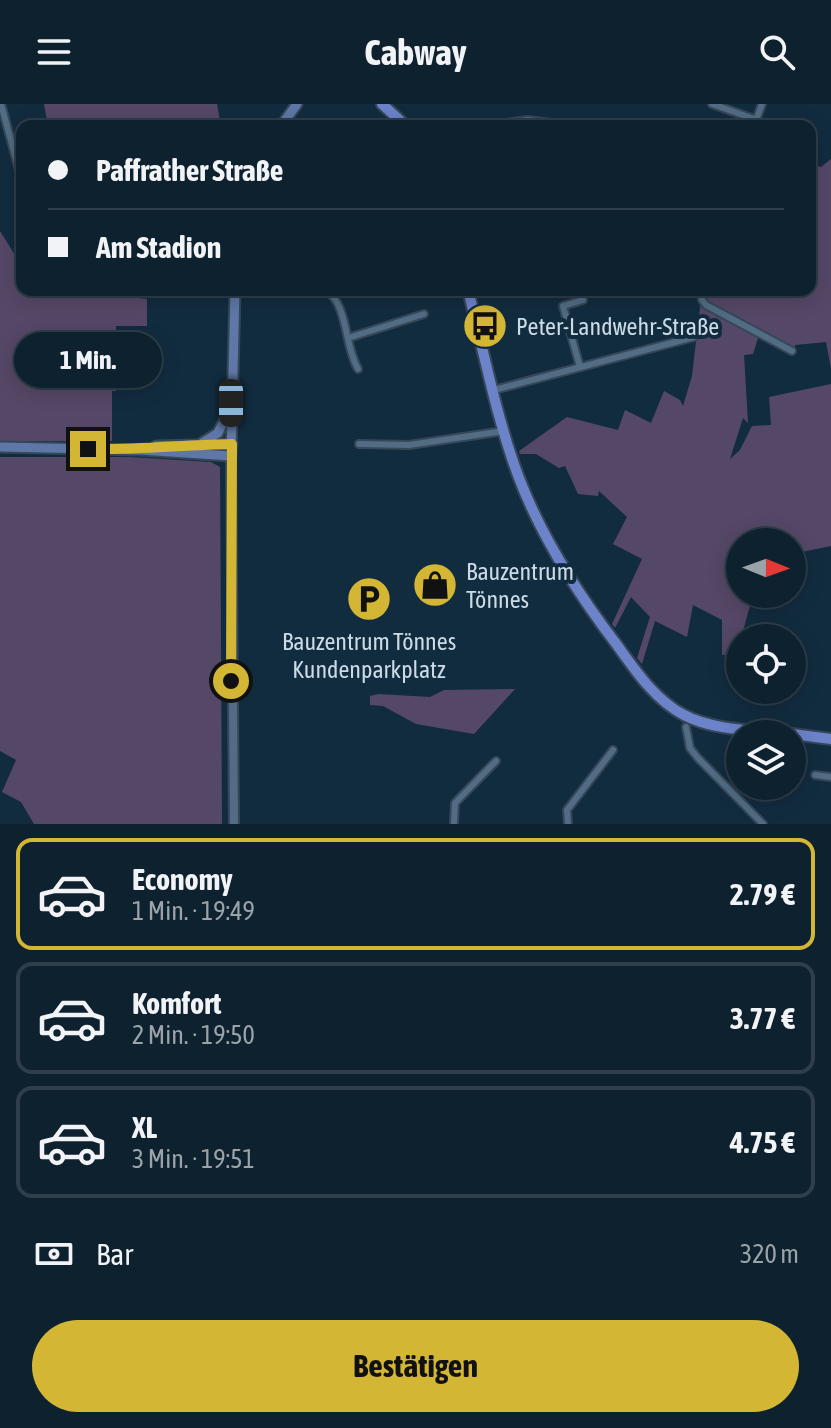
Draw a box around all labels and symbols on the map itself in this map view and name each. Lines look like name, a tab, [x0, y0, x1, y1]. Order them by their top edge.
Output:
bus stop icon: Peter-Landwehr-Straße	[461, 302, 509, 350]
place label: Peter-Landwehr-Straße	[516, 313, 719, 340]
callout: 1 Min.	[14, 333, 162, 389]
car	[219, 379, 243, 427]
route end	[70, 431, 106, 467]
north arrow	[726, 528, 806, 608]
place label: Bauzentrum Tönnes	[466, 558, 574, 613]
shop icon: Bauzentrum Tönnes	[411, 561, 459, 609]
parking icon: Bauzentrum Tönnes Kundenparkplatz	[345, 575, 393, 623]
place label: Bauzentrum Tönnes Kundenparkplatz	[282, 628, 456, 683]
route start	[213, 663, 249, 699]

